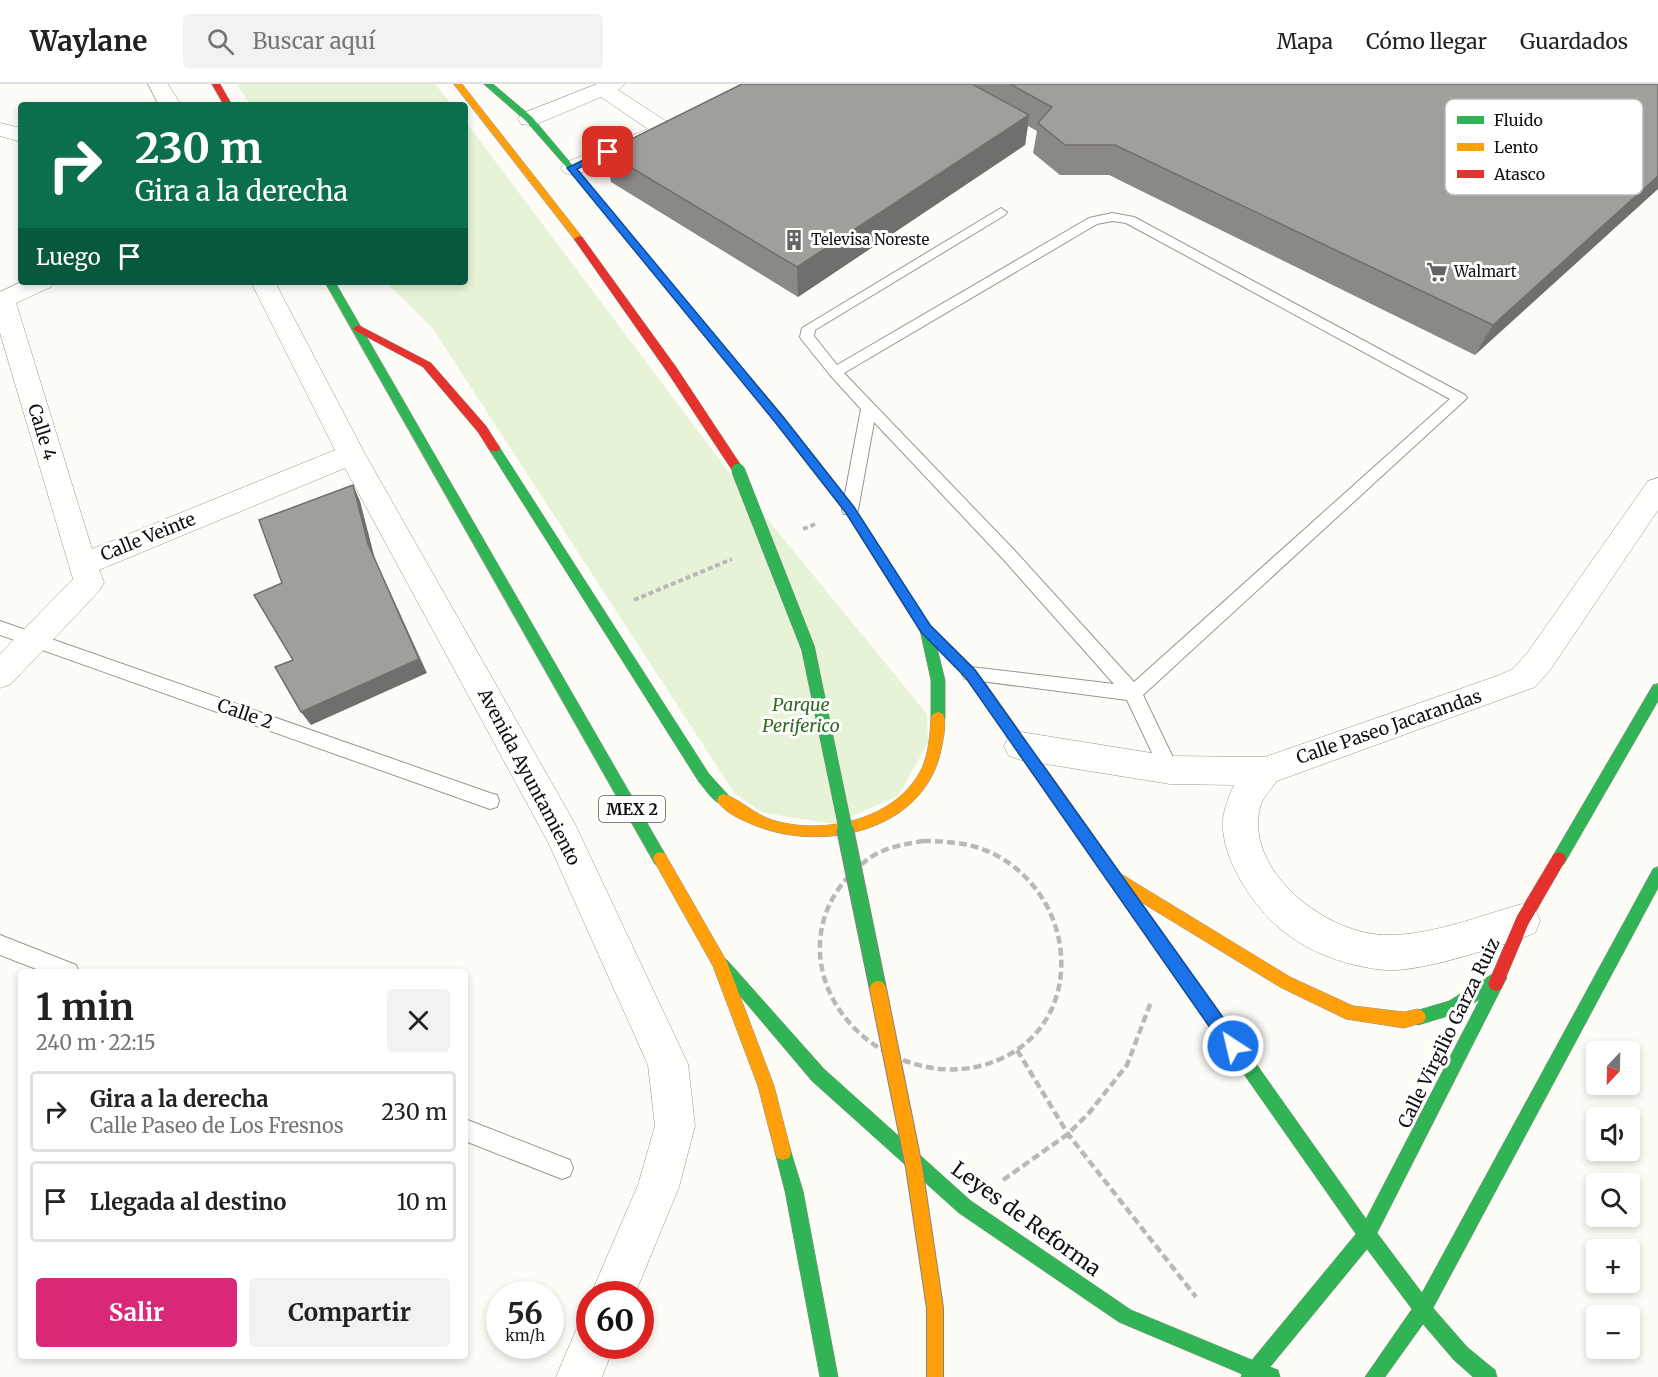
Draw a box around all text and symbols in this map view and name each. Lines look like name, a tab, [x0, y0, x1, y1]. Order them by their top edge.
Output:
search box	[183, 14, 603, 68]
text: Waylane	[30, 23, 147, 59]
icon: search	[204, 25, 237, 58]
text: Buscar aquí	[252, 27, 375, 55]
text: Mapa	[1277, 28, 1333, 55]
text: Cómo llegar	[1366, 28, 1487, 55]
text: Guardados	[1520, 28, 1628, 55]
legend	[1445, 99, 1643, 195]
text: Fluido	[1494, 110, 1543, 130]
text: 230 m	[135, 122, 262, 174]
icon: right	[36, 126, 114, 204]
pin	[582, 126, 633, 177]
icon: arrive	[591, 135, 624, 168]
text: Lento	[1494, 137, 1538, 157]
text: Atasco	[1493, 164, 1545, 184]
text: Gira a la derecha	[135, 174, 348, 208]
building icon: Televisa Noreste	[782, 228, 806, 252]
place label: Televisa Noreste	[811, 230, 929, 249]
icon: arrive	[113, 240, 146, 273]
text: Luego	[36, 243, 101, 271]
supermarket icon: Walmart	[1425, 260, 1449, 284]
place label: Walmart	[1453, 262, 1517, 281]
street label: Calle 4	[23, 401, 62, 463]
street label: Calle Veinte	[97, 507, 199, 566]
street label: Avenida Ayuntamiento	[473, 683, 586, 869]
street label: Calle Paseo Jacarandas	[1293, 684, 1485, 769]
street label: Calle 2	[214, 693, 276, 734]
park label: Parque Periferico	[762, 693, 840, 737]
road number: MEX 2	[599, 796, 665, 822]
street label: Calle Virgilio Garza Ruiz	[1392, 934, 1505, 1132]
text: 1 min	[36, 985, 134, 1030]
button: close	[387, 989, 450, 1052]
position arrow	[1201, 1014, 1265, 1078]
text: 240 m · 22:15	[36, 1030, 156, 1055]
north arrow	[1586, 1041, 1640, 1095]
map controls	[1586, 1041, 1640, 1359]
text: Gira a la derecha	[90, 1085, 268, 1113]
icon: right	[39, 1095, 72, 1128]
text: 230 m	[381, 1098, 447, 1126]
button: sound	[1586, 1107, 1640, 1161]
text: Calle Paseo de Los Fresnos	[90, 1113, 343, 1138]
street label: Leyes de Reforma	[946, 1155, 1106, 1282]
button: search	[1586, 1173, 1640, 1227]
icon: arrive	[39, 1185, 72, 1218]
text: Llegada al destino	[90, 1188, 286, 1216]
text: 10 m	[397, 1188, 447, 1216]
button: +	[1586, 1239, 1640, 1293]
button: Salir	[36, 1278, 237, 1347]
button: Compartir	[249, 1278, 450, 1347]
speed limit sign: 60	[576, 1281, 654, 1359]
text: 56	[507, 1294, 543, 1332]
button: −	[1586, 1305, 1640, 1359]
text: km/h	[505, 1326, 545, 1345]

